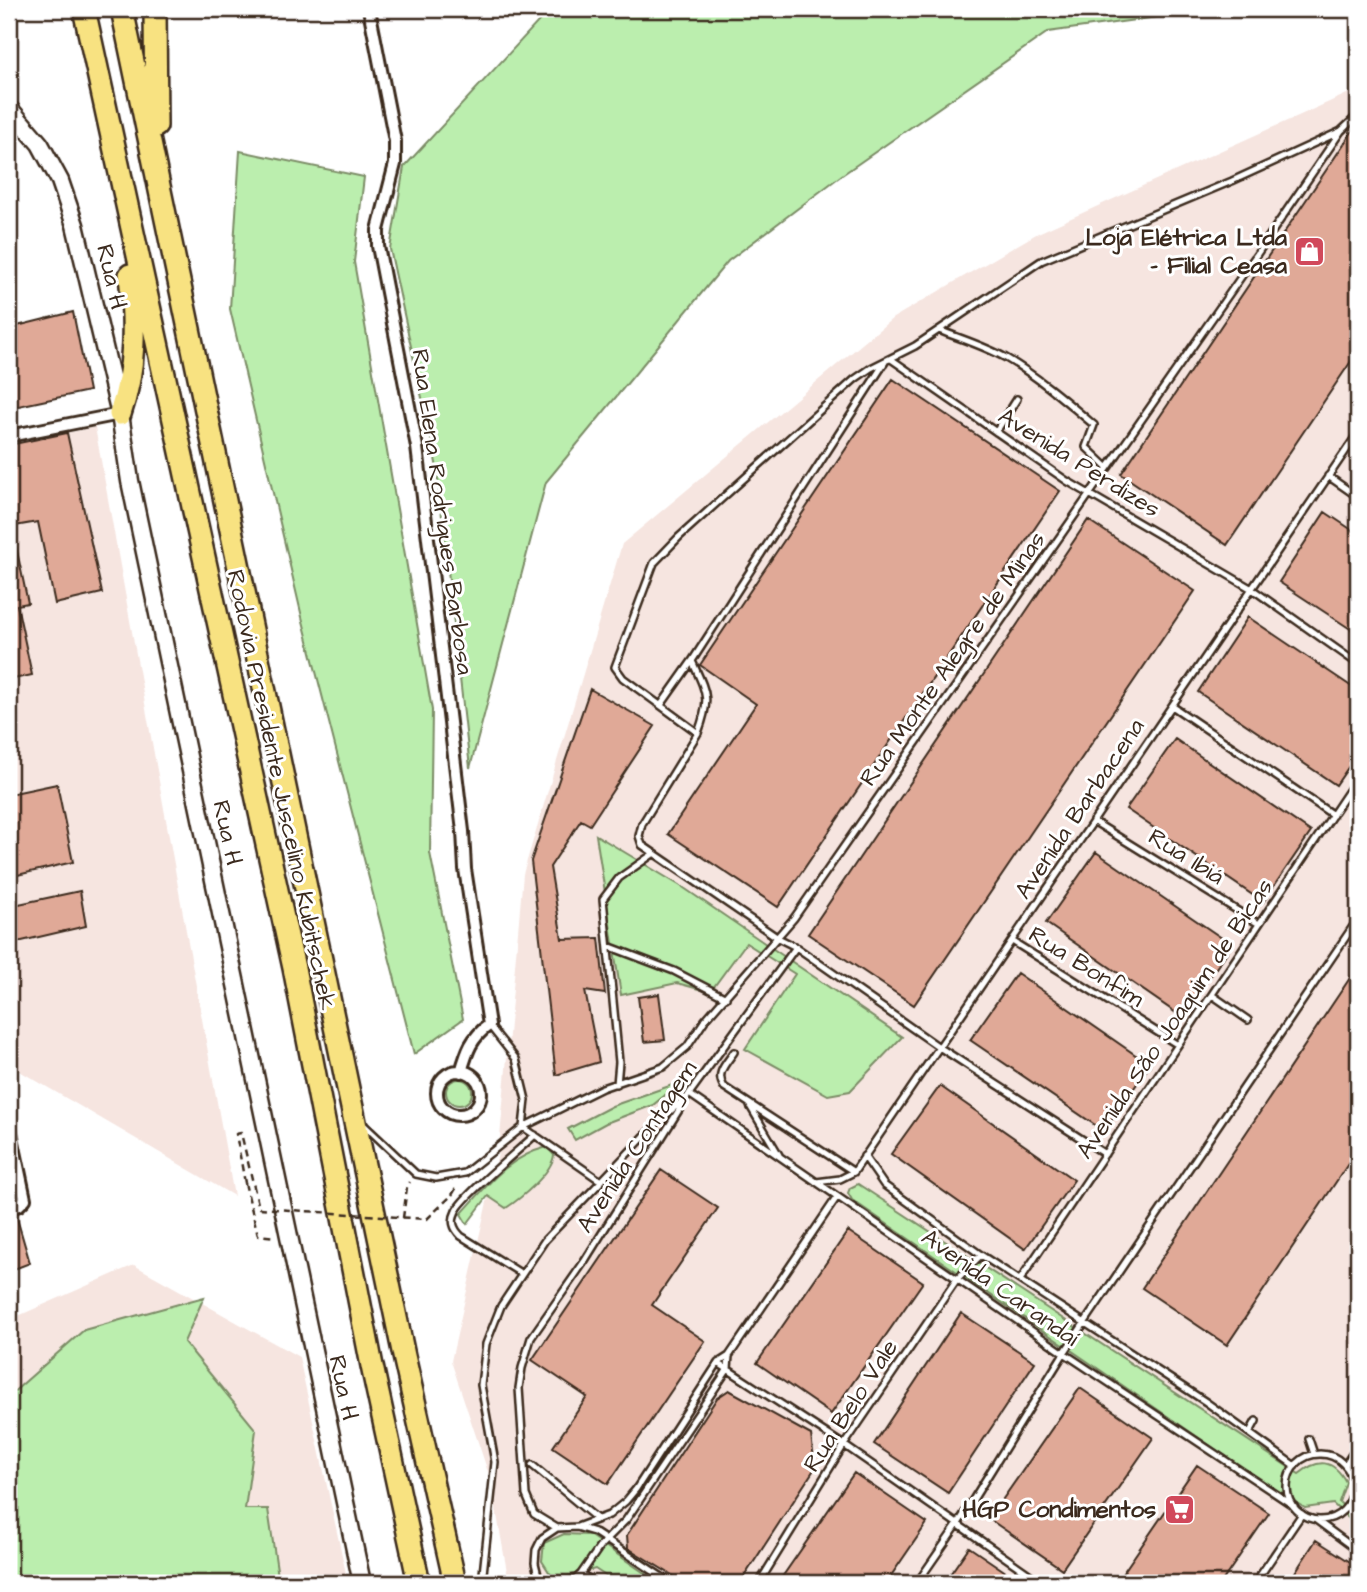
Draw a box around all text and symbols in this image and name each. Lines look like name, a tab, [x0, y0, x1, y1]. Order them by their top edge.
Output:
place label: Loja Elétrica Ltda - Filial Ceasa	[1085, 221, 1288, 283]
shop icon: Loja Elétrica Ltda - Filial Ceasa	[1293, 235, 1327, 269]
street label: Rua H	[87, 241, 135, 313]
street label: Rua Elena Rodrigues Barbosa	[401, 347, 482, 677]
street label: Avenida Perdizes	[992, 400, 1166, 526]
street label: Rua Monte Alegre de Minas	[852, 525, 1055, 794]
street label: Rodovia Presidente Juscelino Kubitschek	[218, 567, 344, 1013]
street label: Avenida Barbacena	[1007, 712, 1153, 906]
street label: Rua H	[204, 797, 250, 869]
street label: Rua Ibiá	[1141, 820, 1231, 894]
street label: Avenida São Joaquim de Bicas	[1068, 872, 1282, 1166]
street label: Rua Bonfim	[1022, 918, 1151, 1016]
street label: Avenida Contagem	[569, 1054, 706, 1240]
street label: Avenida Carandaí	[914, 1221, 1086, 1355]
street label: Rua Belo Vale	[795, 1333, 907, 1479]
street label: Rua H	[320, 1352, 366, 1424]
place label: HGP Condimentos	[963, 1493, 1156, 1527]
supermarket icon: HGP Condimentos	[1162, 1493, 1196, 1527]

